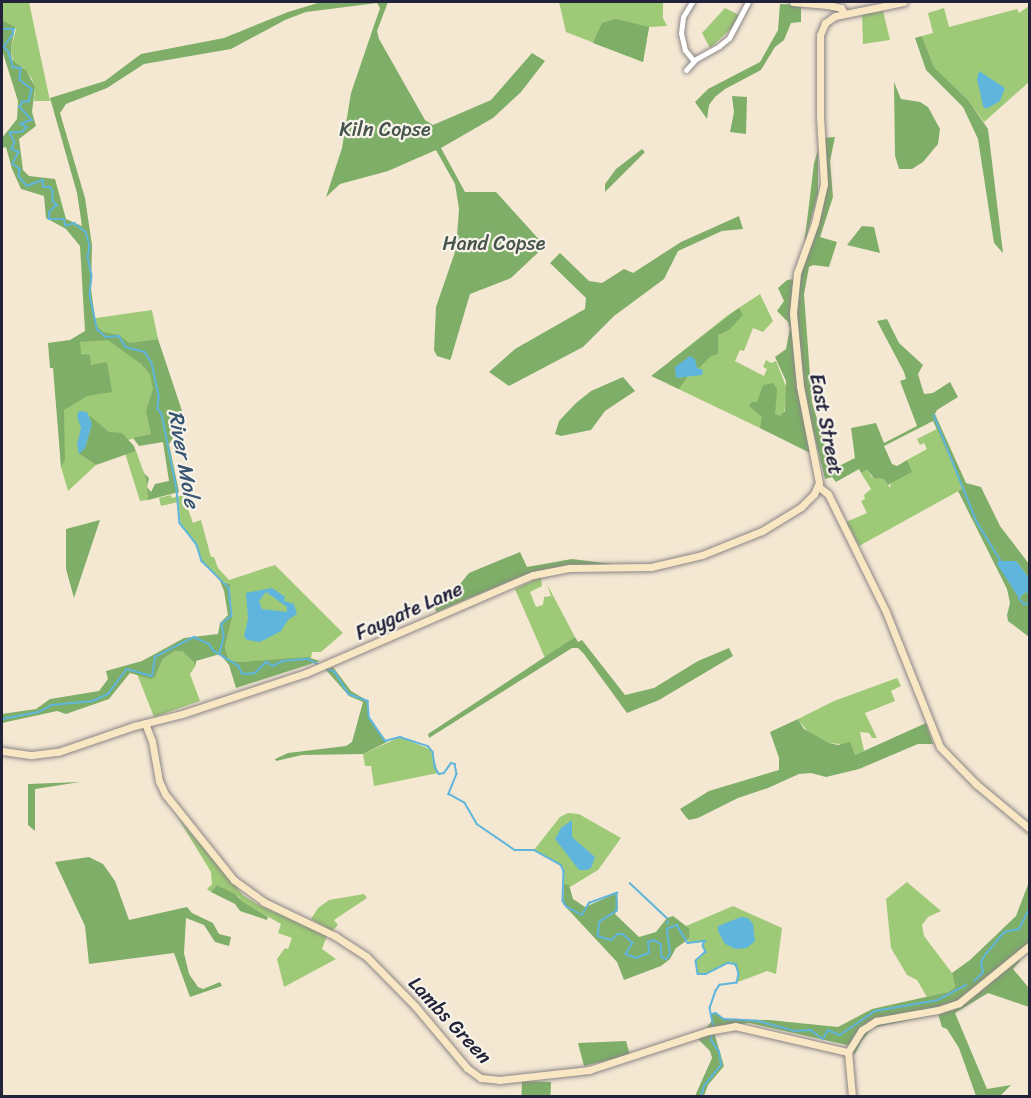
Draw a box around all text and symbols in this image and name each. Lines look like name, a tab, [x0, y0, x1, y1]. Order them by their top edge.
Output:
park label: Kiln Copse	[339, 117, 431, 141]
park label: Hand Copse	[442, 231, 546, 255]
street label: East Street	[804, 371, 848, 477]
water label: River Mole	[163, 409, 205, 509]
street label: Faygate Lane	[352, 577, 466, 645]
street label: Lambs Green	[403, 971, 497, 1069]

